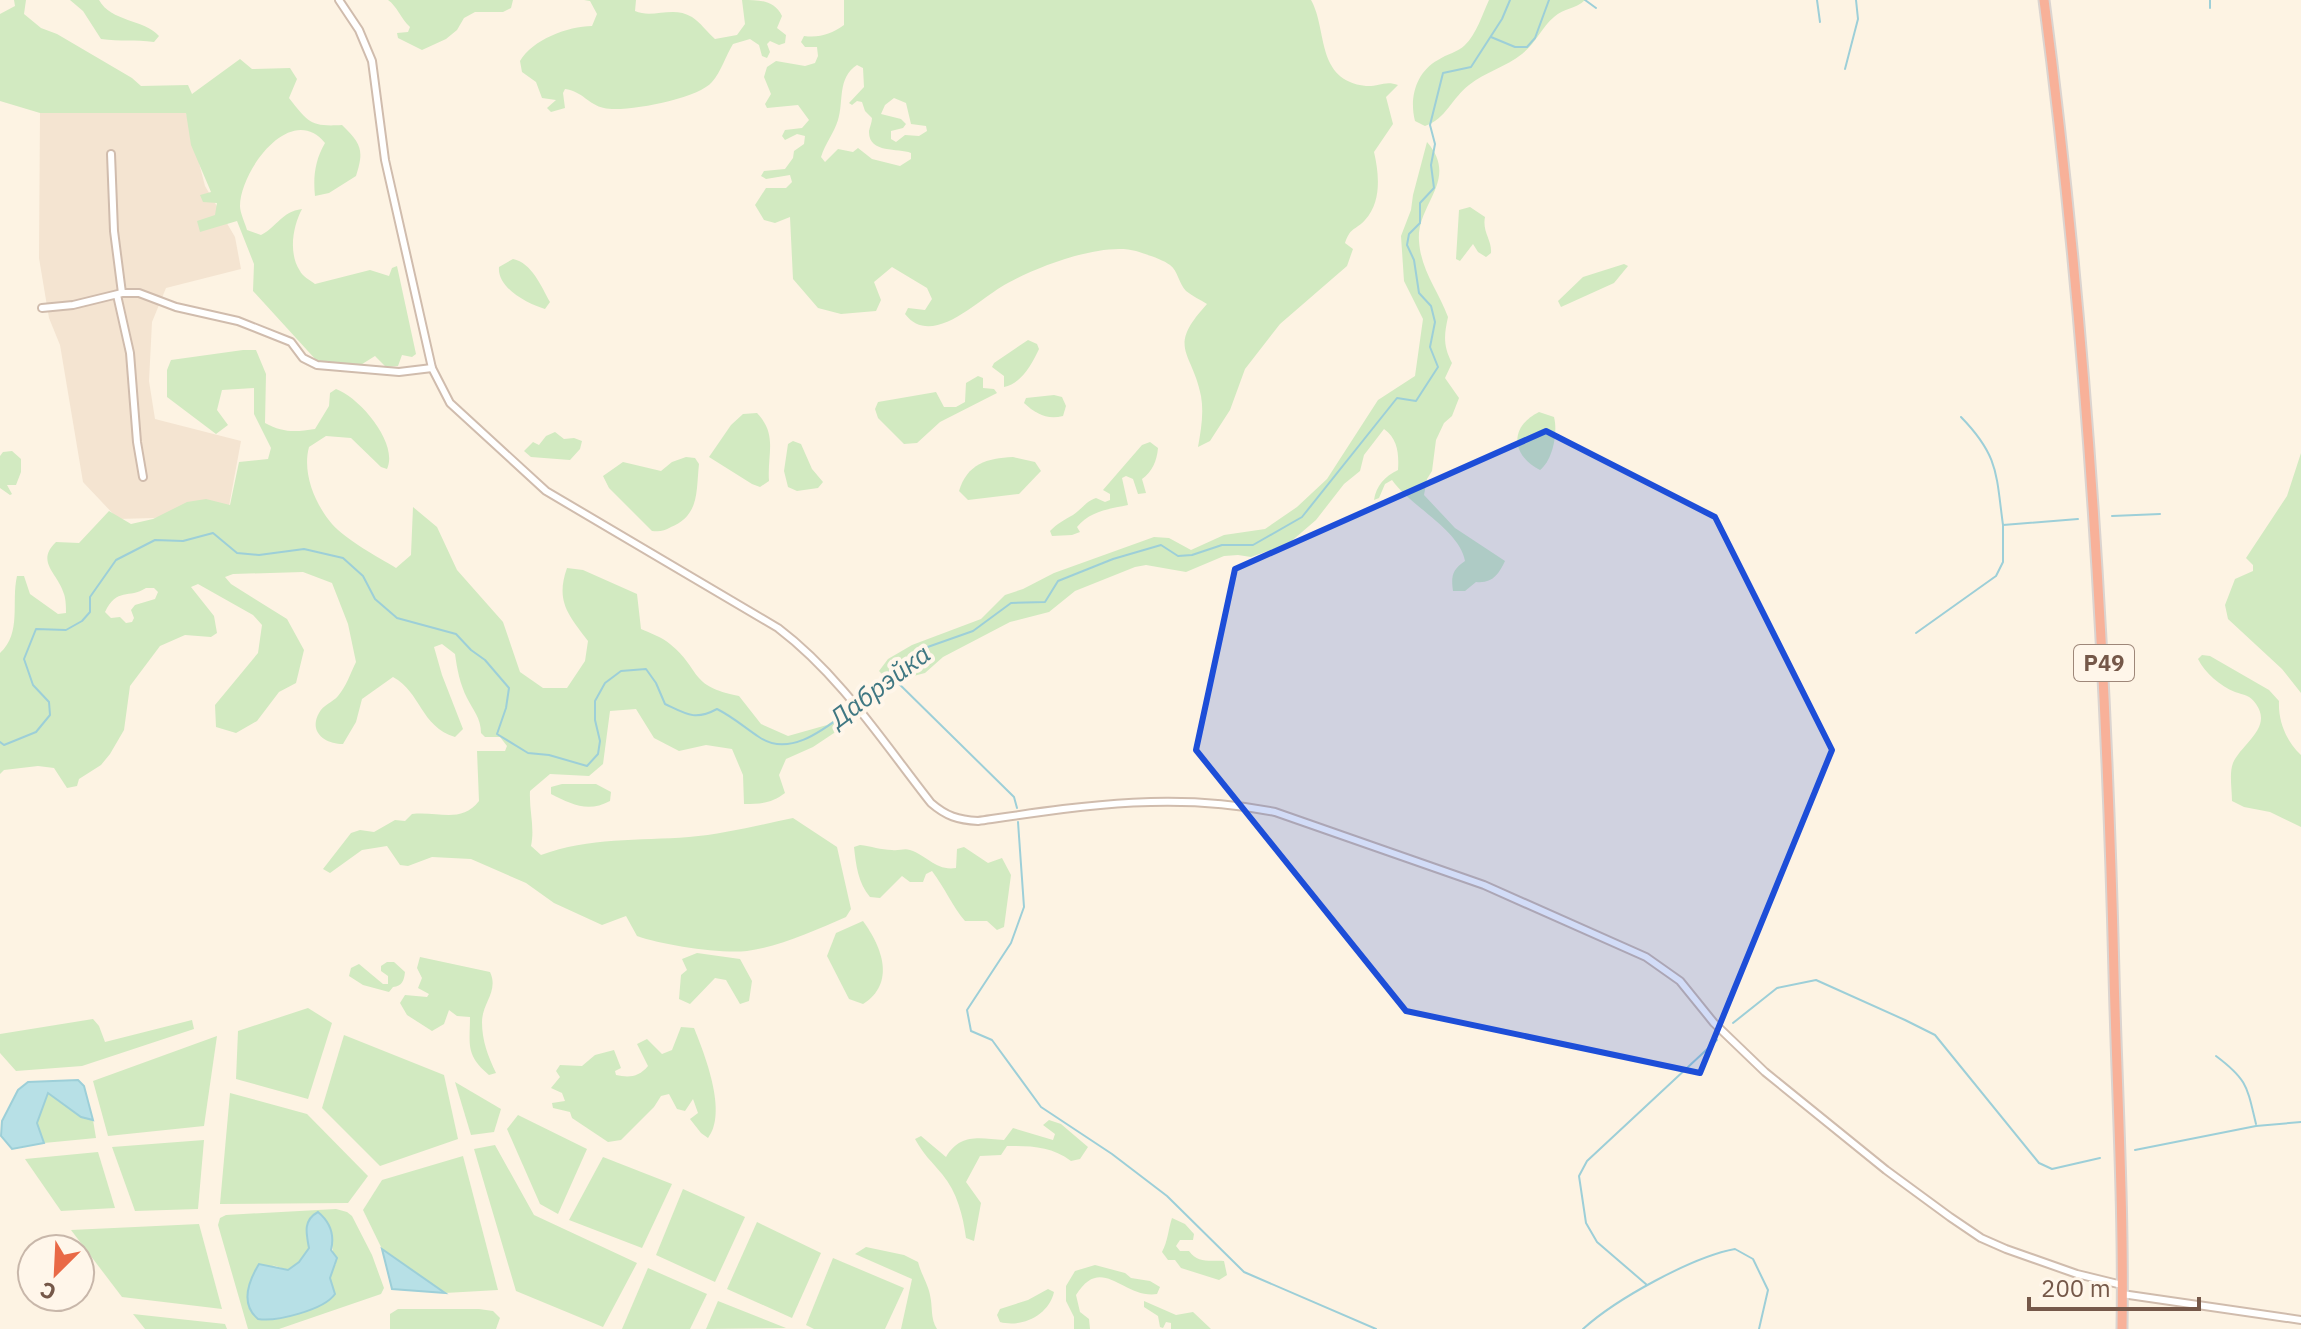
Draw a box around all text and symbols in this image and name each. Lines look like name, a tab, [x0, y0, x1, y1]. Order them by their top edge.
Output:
water label: Дабрэйка	[820, 636, 937, 736]
road number: Р49	[2074, 645, 2134, 681]
north arrow	[16, 1233, 96, 1313]
scale bar	[2029, 1261, 2199, 1311]
text: 200 m	[2041, 1272, 2111, 1304]
text: С	[35, 1276, 60, 1308]

